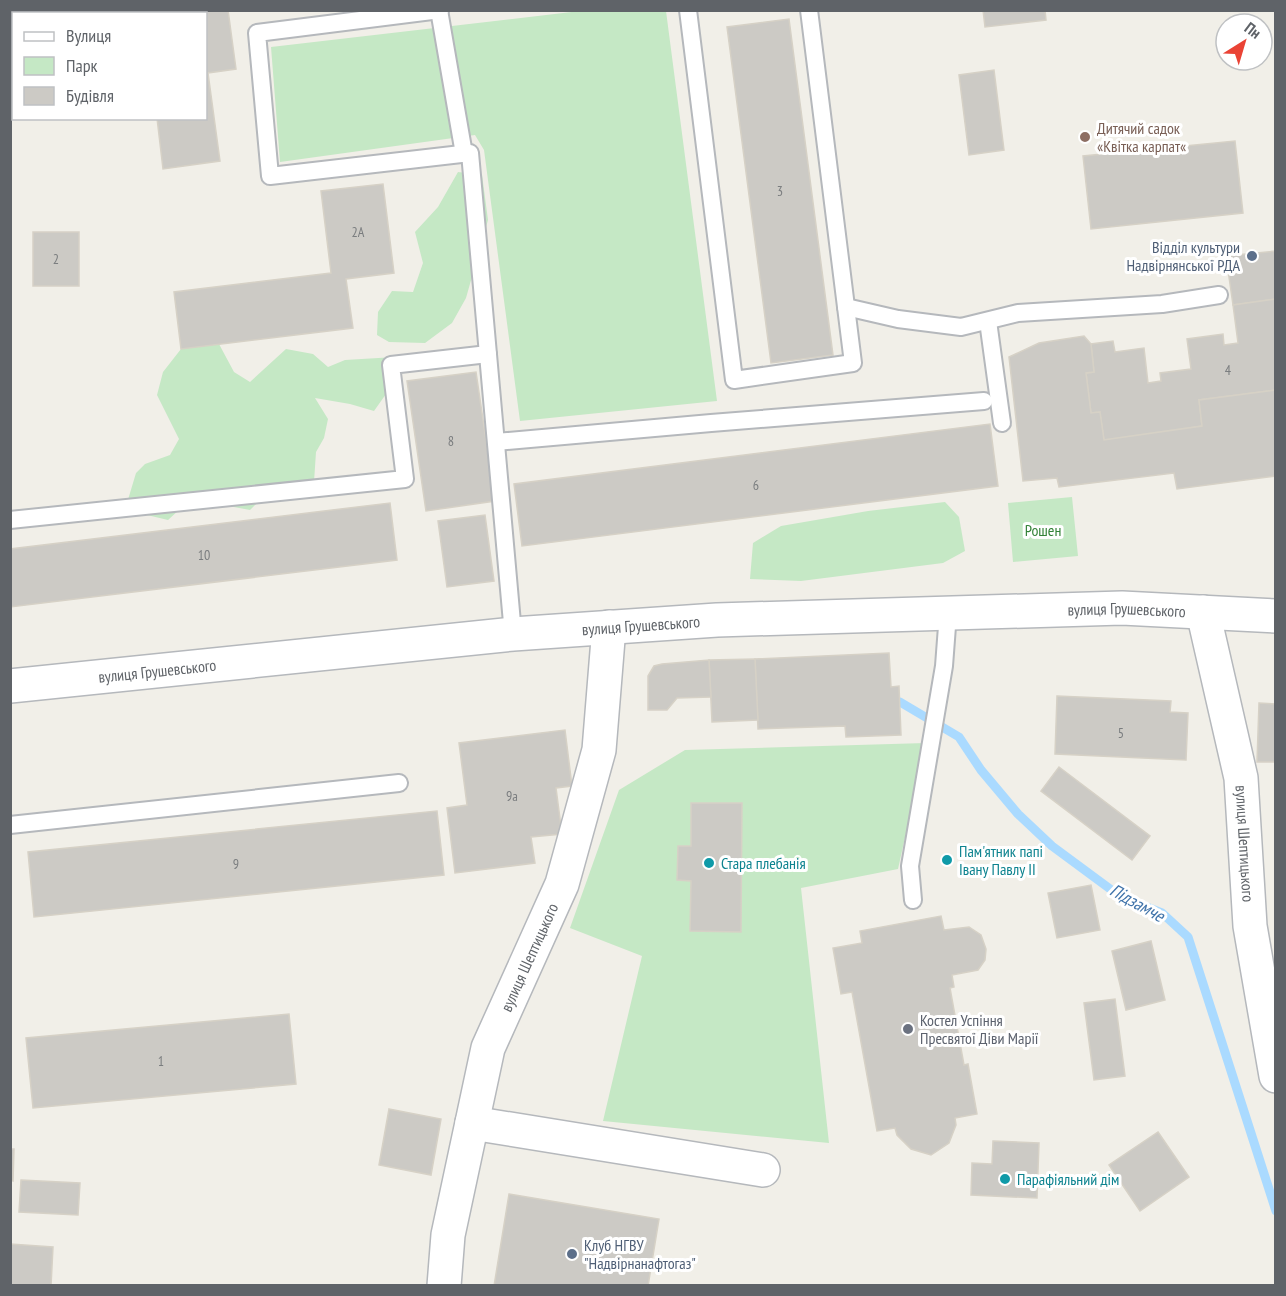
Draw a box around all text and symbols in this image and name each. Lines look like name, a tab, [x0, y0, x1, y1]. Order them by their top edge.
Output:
legend	[12, 12, 207, 120]
north arrow	[1214, 12, 1274, 72]
text: Пн	[1241, 17, 1265, 43]
text: Вулиця	[66, 24, 111, 47]
text: Парк	[66, 54, 97, 77]
text: Будівля	[66, 84, 114, 107]
place label: Дитячий садок «Квітка карпат«	[1097, 118, 1186, 156]
marker: Дитячий садок «Квітка карпат«	[1078, 130, 1092, 144]
house number: 3	[777, 182, 783, 200]
house number: 2А	[352, 223, 365, 241]
place label: Відділ культури Надвірнянської РДА	[1127, 237, 1240, 275]
marker: Відділ культури Надвірнянської РДА	[1245, 249, 1259, 263]
house number: 2	[53, 250, 59, 268]
house number: 4	[1225, 361, 1232, 379]
house number: 8	[448, 432, 454, 450]
house number: 6	[753, 476, 759, 494]
park label: Рошен	[1025, 520, 1061, 540]
house number: 10	[198, 546, 210, 564]
street label: вулиця Грушевського	[1067, 598, 1186, 621]
street label: вулиця Грушевського	[581, 611, 701, 639]
street label: вулиця Грушевського	[97, 655, 217, 687]
house number: 5	[1118, 724, 1124, 742]
street label: вулиця Шептицького	[1231, 785, 1259, 903]
house number: 9а	[506, 787, 518, 805]
place label: Пам'ятник папі Івану Павлу ІІ	[959, 841, 1043, 879]
place label: Стара плебанія	[721, 853, 806, 873]
marker: Пам'ятник папі Івану Павлу ІІ	[940, 853, 954, 867]
house number: 9	[233, 855, 239, 873]
marker: Стара плебанія	[702, 856, 716, 870]
water label: Підзамче	[1106, 878, 1170, 928]
street label: вулиця Шептицького	[496, 900, 562, 1015]
place label: Костел Успіння Пресвятої Діви Марії	[920, 1010, 1039, 1048]
marker: Костел Успіння Пресвятої Діви Марії	[901, 1022, 915, 1036]
house number: 1	[158, 1052, 164, 1070]
place label: Парафіяльний дім	[1017, 1169, 1119, 1189]
marker: Парафіяльний дім	[998, 1172, 1012, 1186]
place label: Клуб НГВУ "Надвірнанафтогаз"	[584, 1235, 696, 1273]
marker: Клуб НГВУ "Надвірнанафтогаз"	[565, 1247, 579, 1261]

